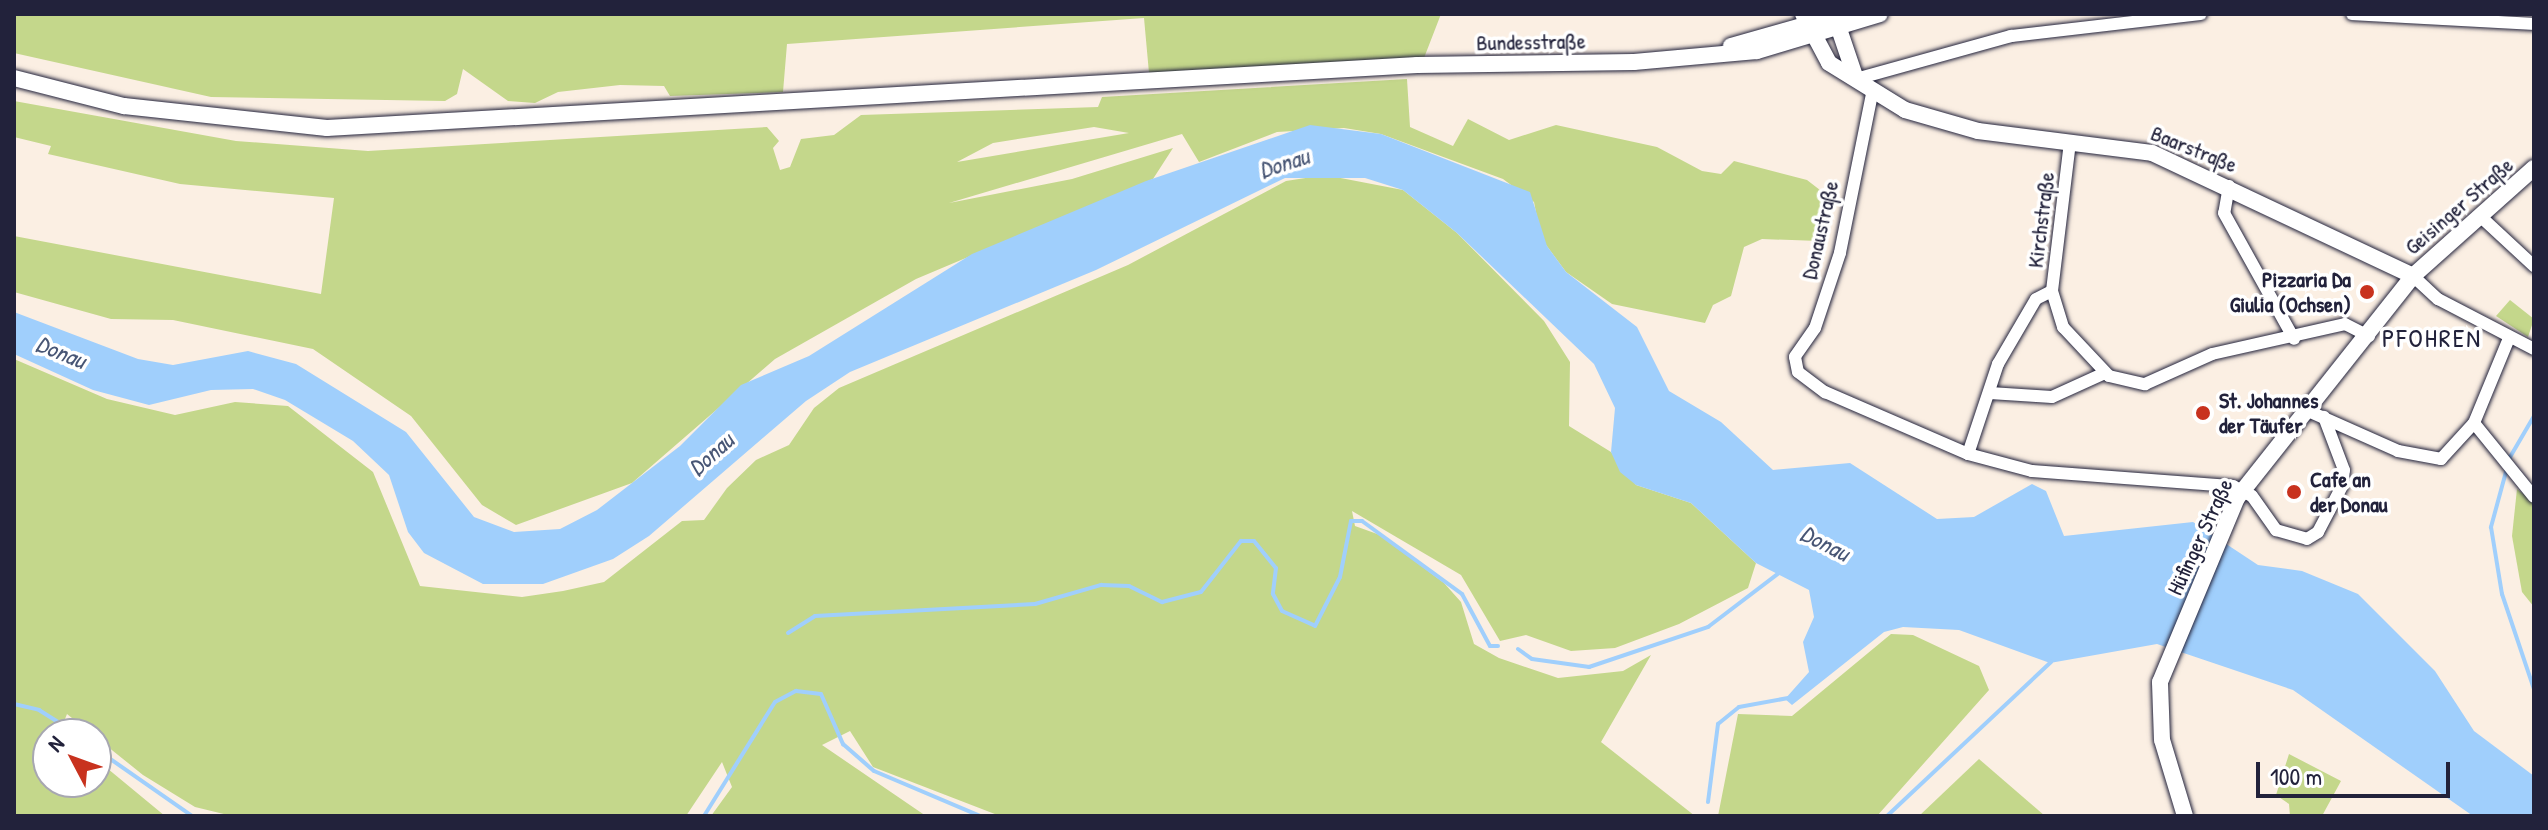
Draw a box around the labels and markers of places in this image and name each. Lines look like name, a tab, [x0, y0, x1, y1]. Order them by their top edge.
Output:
place label: Pizzaria Da Giulia (Ochsen)	[2230, 266, 2351, 318]
marker: Pizzaria Da Giulia (Ochsen)	[2358, 283, 2376, 301]
place label: St. Johannes der Täufer	[2219, 387, 2318, 438]
marker: St. Johannes der Täufer	[2194, 404, 2212, 422]
place label: Cafe an der Donau	[2310, 466, 2388, 518]
marker: Cafe an der Donau	[2285, 483, 2303, 501]

